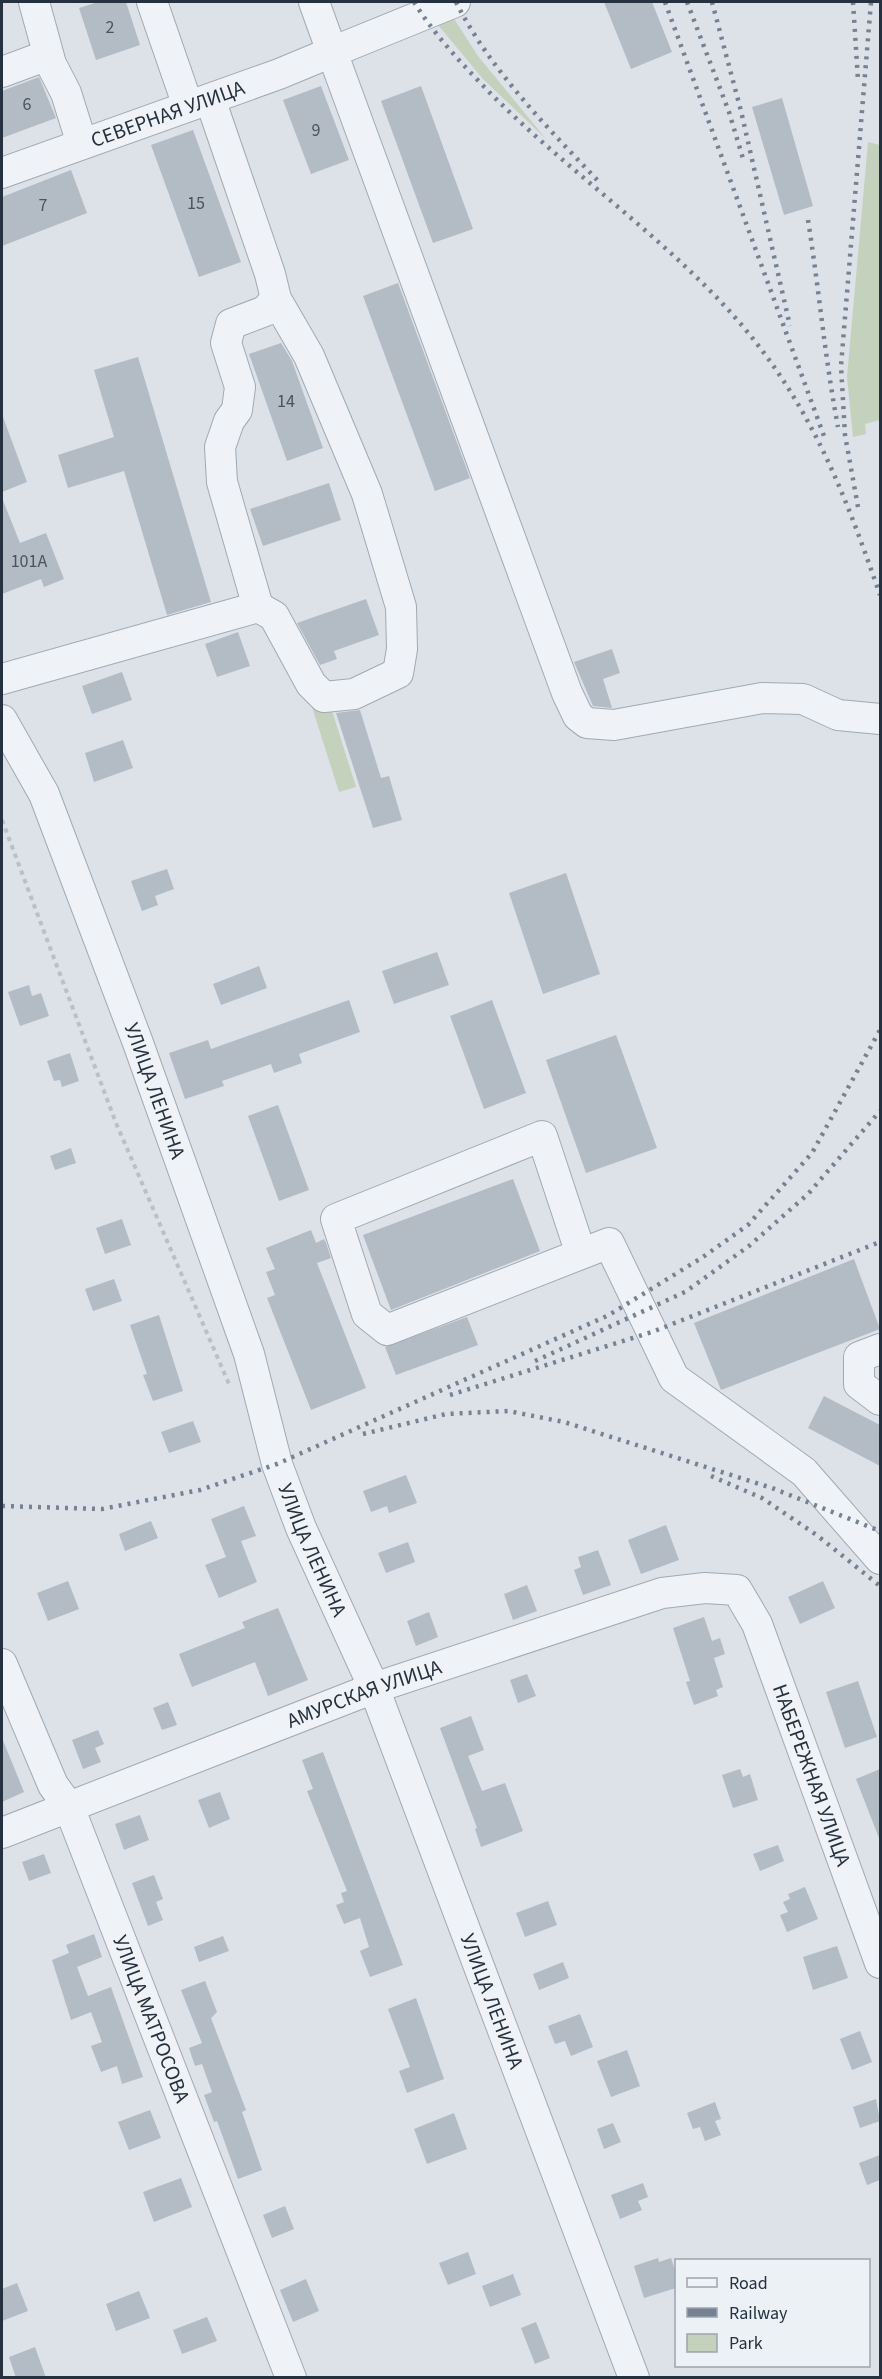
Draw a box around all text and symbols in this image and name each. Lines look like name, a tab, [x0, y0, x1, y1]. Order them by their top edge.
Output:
house number: 2	[106, 15, 115, 40]
street label: СЕВЕРНАЯ УЛИЦА	[87, 72, 249, 155]
house number: 6	[23, 92, 32, 117]
house number: 9	[312, 118, 321, 143]
house number: 15	[187, 191, 205, 216]
house number: 7	[39, 193, 48, 218]
house number: 14	[277, 389, 295, 414]
house number: 101А	[11, 549, 48, 574]
street label: УЛИЦА ЛЕНИНА	[117, 1018, 193, 1164]
street label: УЛИЦА ЛЕНИНА	[271, 1479, 355, 1622]
street label: АМУРСКАЯ УЛИЦА	[282, 1652, 446, 1736]
street label: НАБЕРЕЖНАЯ УЛИЦА	[765, 1680, 859, 1871]
street label: УЛИЦА ЛЕНИНА	[453, 1929, 531, 2074]
street label: УЛИЦА МАТРОСОВА	[105, 1931, 198, 2108]
legend	[675, 2259, 870, 2367]
text: Road	[729, 2271, 768, 2296]
text: Railway	[729, 2301, 788, 2326]
text: Park	[729, 2331, 763, 2356]

